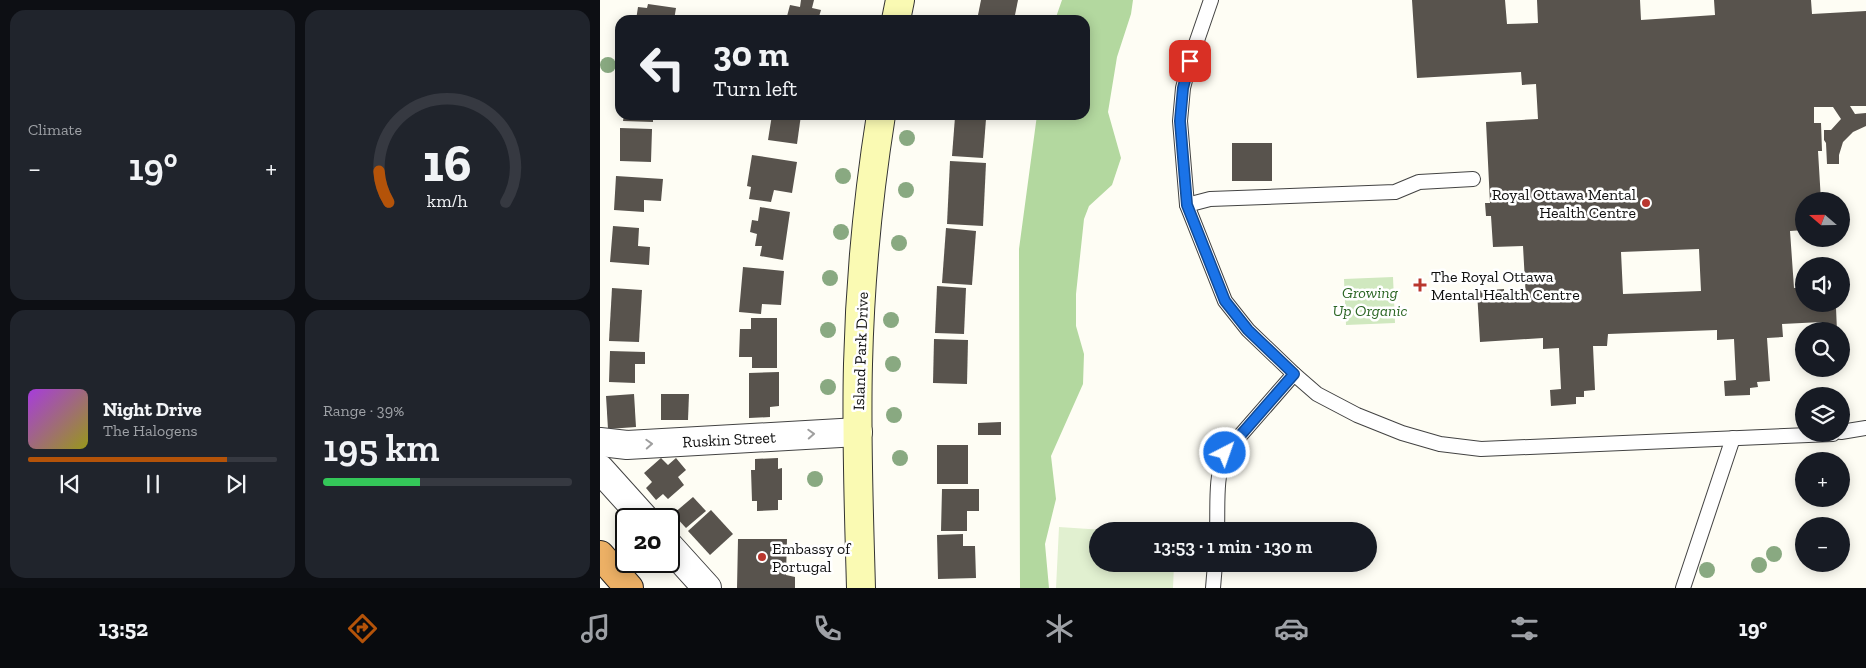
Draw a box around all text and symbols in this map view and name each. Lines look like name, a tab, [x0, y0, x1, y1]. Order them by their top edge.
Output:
text: 30 m	[713, 33, 789, 75]
icon: left	[630, 35, 695, 100]
pin	[1169, 40, 1211, 82]
icon: arrive	[1176, 47, 1204, 75]
text: Turn left	[713, 75, 797, 102]
text: Climate	[28, 120, 82, 139]
text: 16	[423, 132, 472, 194]
text: 19°	[129, 144, 178, 190]
text: −	[28, 152, 41, 185]
text: +	[265, 152, 277, 185]
place label: Royal Ottawa Mental Health Centre	[1492, 185, 1636, 222]
text: km/h	[427, 190, 468, 212]
north arrow	[1795, 192, 1850, 248]
map controls	[1795, 192, 1850, 572]
marker: Royal Ottawa Mental Health Centre	[1640, 197, 1652, 209]
button: sound	[1795, 257, 1850, 312]
place label: The Royal Ottawa Mental Health Centre	[1431, 267, 1580, 304]
marker: The Royal Ottawa Mental Health Centre	[1413, 278, 1427, 292]
park label: Growing Up Organic	[1332, 283, 1408, 320]
street label: Island Park Drive	[849, 291, 872, 411]
button: search	[1795, 322, 1850, 377]
button: layers	[1795, 387, 1850, 442]
text: Night Drive	[103, 398, 202, 421]
text: Range · 39%	[323, 401, 404, 420]
text: The Halogens	[103, 421, 198, 440]
text: 195 km	[323, 425, 439, 471]
position arrow	[1198, 426, 1250, 478]
street label: Ruskin Street	[682, 428, 776, 451]
one-way arrow	[807, 429, 815, 440]
one-way arrow	[645, 438, 653, 449]
button: +	[1795, 452, 1850, 507]
icon: previous	[56, 470, 84, 498]
icon: pause	[139, 470, 167, 498]
icon: next	[222, 470, 250, 498]
speed limit sign: 20	[615, 508, 680, 573]
button: −	[1795, 517, 1850, 572]
text: 13:53 · 1 min · 130 m	[1154, 535, 1312, 558]
place label: Embassy of Portugal	[772, 539, 852, 576]
marker: Embassy of Portugal	[756, 551, 768, 563]
icon: directions	[345, 611, 380, 646]
icon: music	[578, 611, 613, 646]
icon: phone	[810, 611, 845, 646]
icon: climate	[1042, 611, 1077, 646]
icon: car	[1274, 611, 1309, 646]
icon: filters	[1507, 611, 1542, 646]
text: 13:52	[99, 615, 148, 642]
text: 19°	[1739, 615, 1767, 642]

